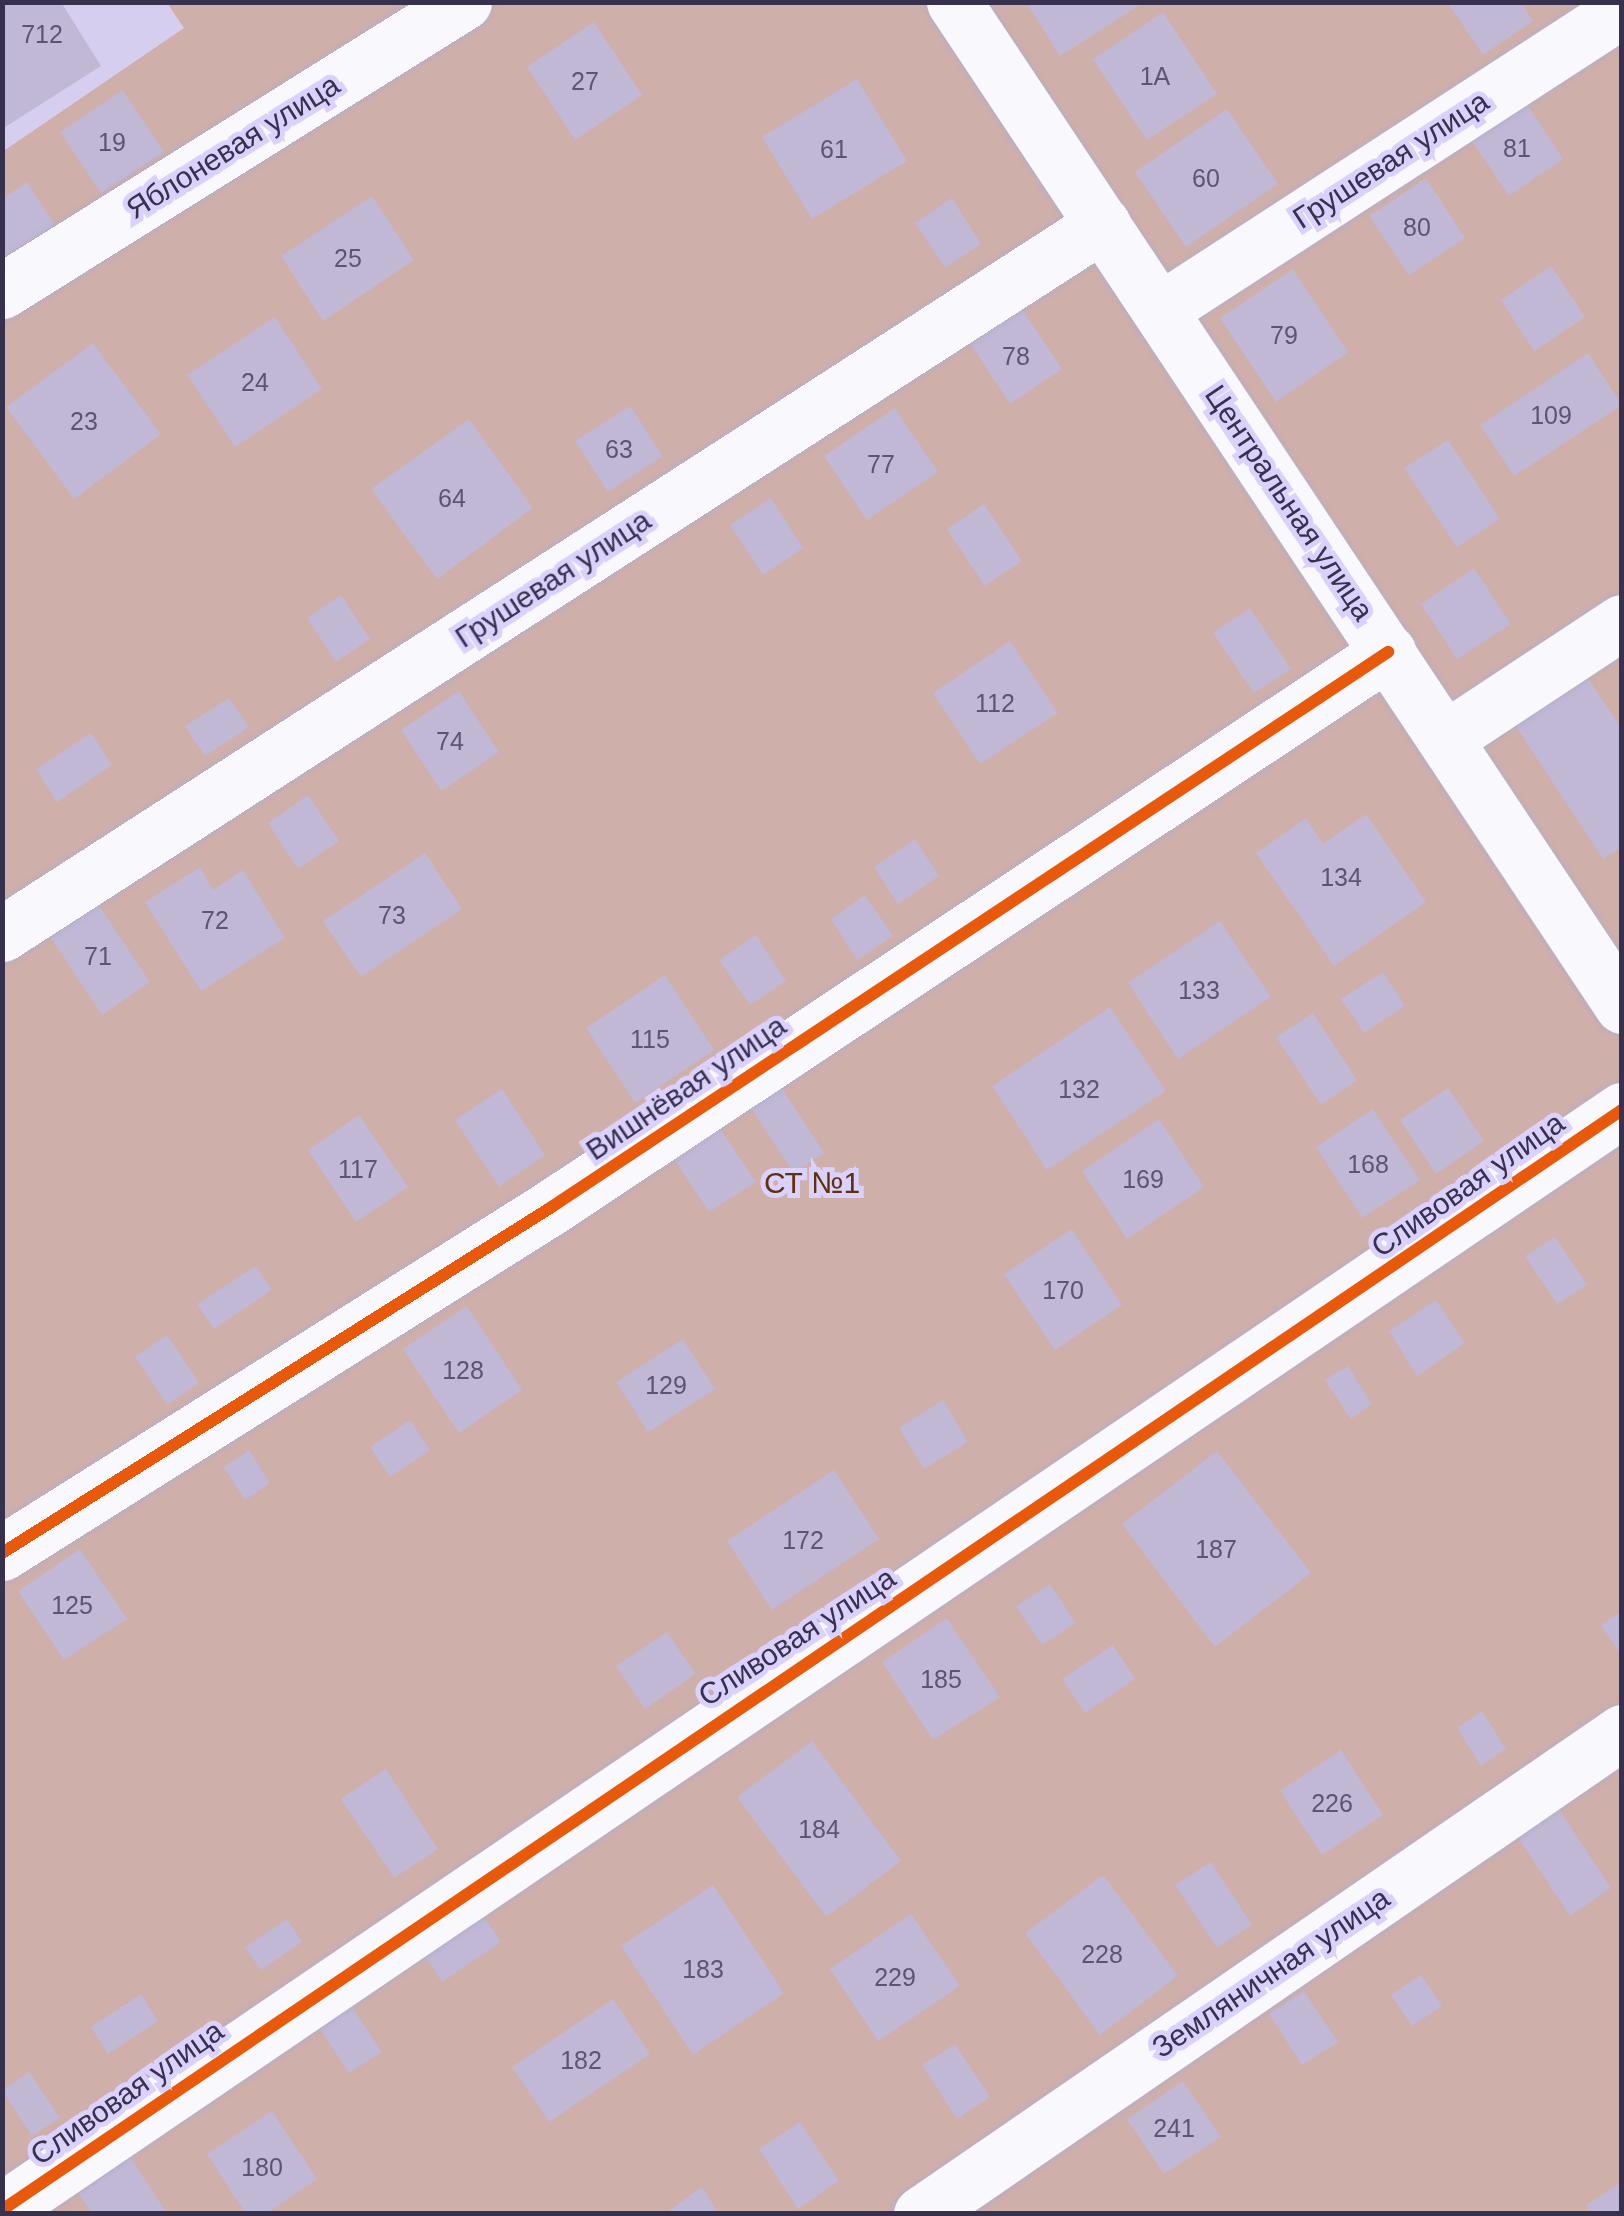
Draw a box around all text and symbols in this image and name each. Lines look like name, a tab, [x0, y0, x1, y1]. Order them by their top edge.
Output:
house number: 712	[21, 19, 63, 49]
house number: 1А	[1140, 61, 1170, 91]
house number: 27	[571, 66, 599, 96]
street label: Яблоневая улица	[120, 67, 346, 227]
street label: Грушевая улица	[1286, 83, 1496, 237]
house number: 19	[98, 127, 126, 157]
house number: 81	[1503, 133, 1531, 163]
house number: 61	[820, 134, 848, 164]
house number: 60	[1192, 163, 1220, 193]
house number: 80	[1403, 212, 1431, 242]
house number: 25	[334, 243, 362, 273]
house number: 79	[1270, 320, 1298, 350]
house number: 78	[1002, 341, 1030, 371]
house number: 24	[241, 367, 269, 397]
street label: Центральная улица	[1197, 379, 1381, 627]
house number: 109	[1530, 400, 1572, 430]
house number: 23	[70, 406, 98, 436]
house number: 63	[605, 434, 633, 464]
house number: 77	[867, 449, 895, 479]
house number: 64	[438, 483, 466, 513]
street label: Грушевая улица	[448, 502, 658, 656]
house number: 112	[975, 688, 1015, 718]
house number: 74	[436, 726, 464, 756]
house number: 134	[1320, 862, 1362, 892]
house number: 73	[378, 900, 406, 930]
house number: 72	[201, 905, 229, 935]
house number: 71	[84, 941, 112, 971]
house number: 133	[1178, 975, 1220, 1005]
street label: Вишнёвая улица	[579, 1008, 793, 1168]
house number: 115	[630, 1024, 670, 1054]
house number: 132	[1058, 1074, 1100, 1104]
street label: Сливовая улица	[1364, 1105, 1572, 1265]
house number: 168	[1347, 1149, 1389, 1179]
house number: 117	[338, 1154, 378, 1184]
house number: 169	[1122, 1164, 1164, 1194]
park label: СТ №1	[764, 1165, 860, 1201]
house number: 170	[1042, 1275, 1084, 1305]
house number: 128	[442, 1355, 484, 1385]
house number: 129	[645, 1370, 687, 1400]
house number: 172	[782, 1525, 824, 1555]
house number: 187	[1195, 1534, 1237, 1564]
street label: Сливовая улица	[692, 1560, 902, 1714]
house number: 125	[51, 1590, 93, 1620]
house number: 185	[920, 1664, 962, 1694]
house number: 226	[1311, 1788, 1353, 1818]
house number: 184	[798, 1814, 840, 1844]
street label: Земляничная улица	[1146, 1880, 1396, 2066]
house number: 228	[1081, 1939, 1123, 1969]
house number: 183	[682, 1954, 724, 1984]
house number: 229	[874, 1962, 916, 1992]
street label: Сливовая улица	[23, 2013, 231, 2173]
house number: 182	[560, 2045, 602, 2075]
house number: 241	[1153, 2113, 1195, 2143]
house number: 180	[241, 2152, 283, 2182]

